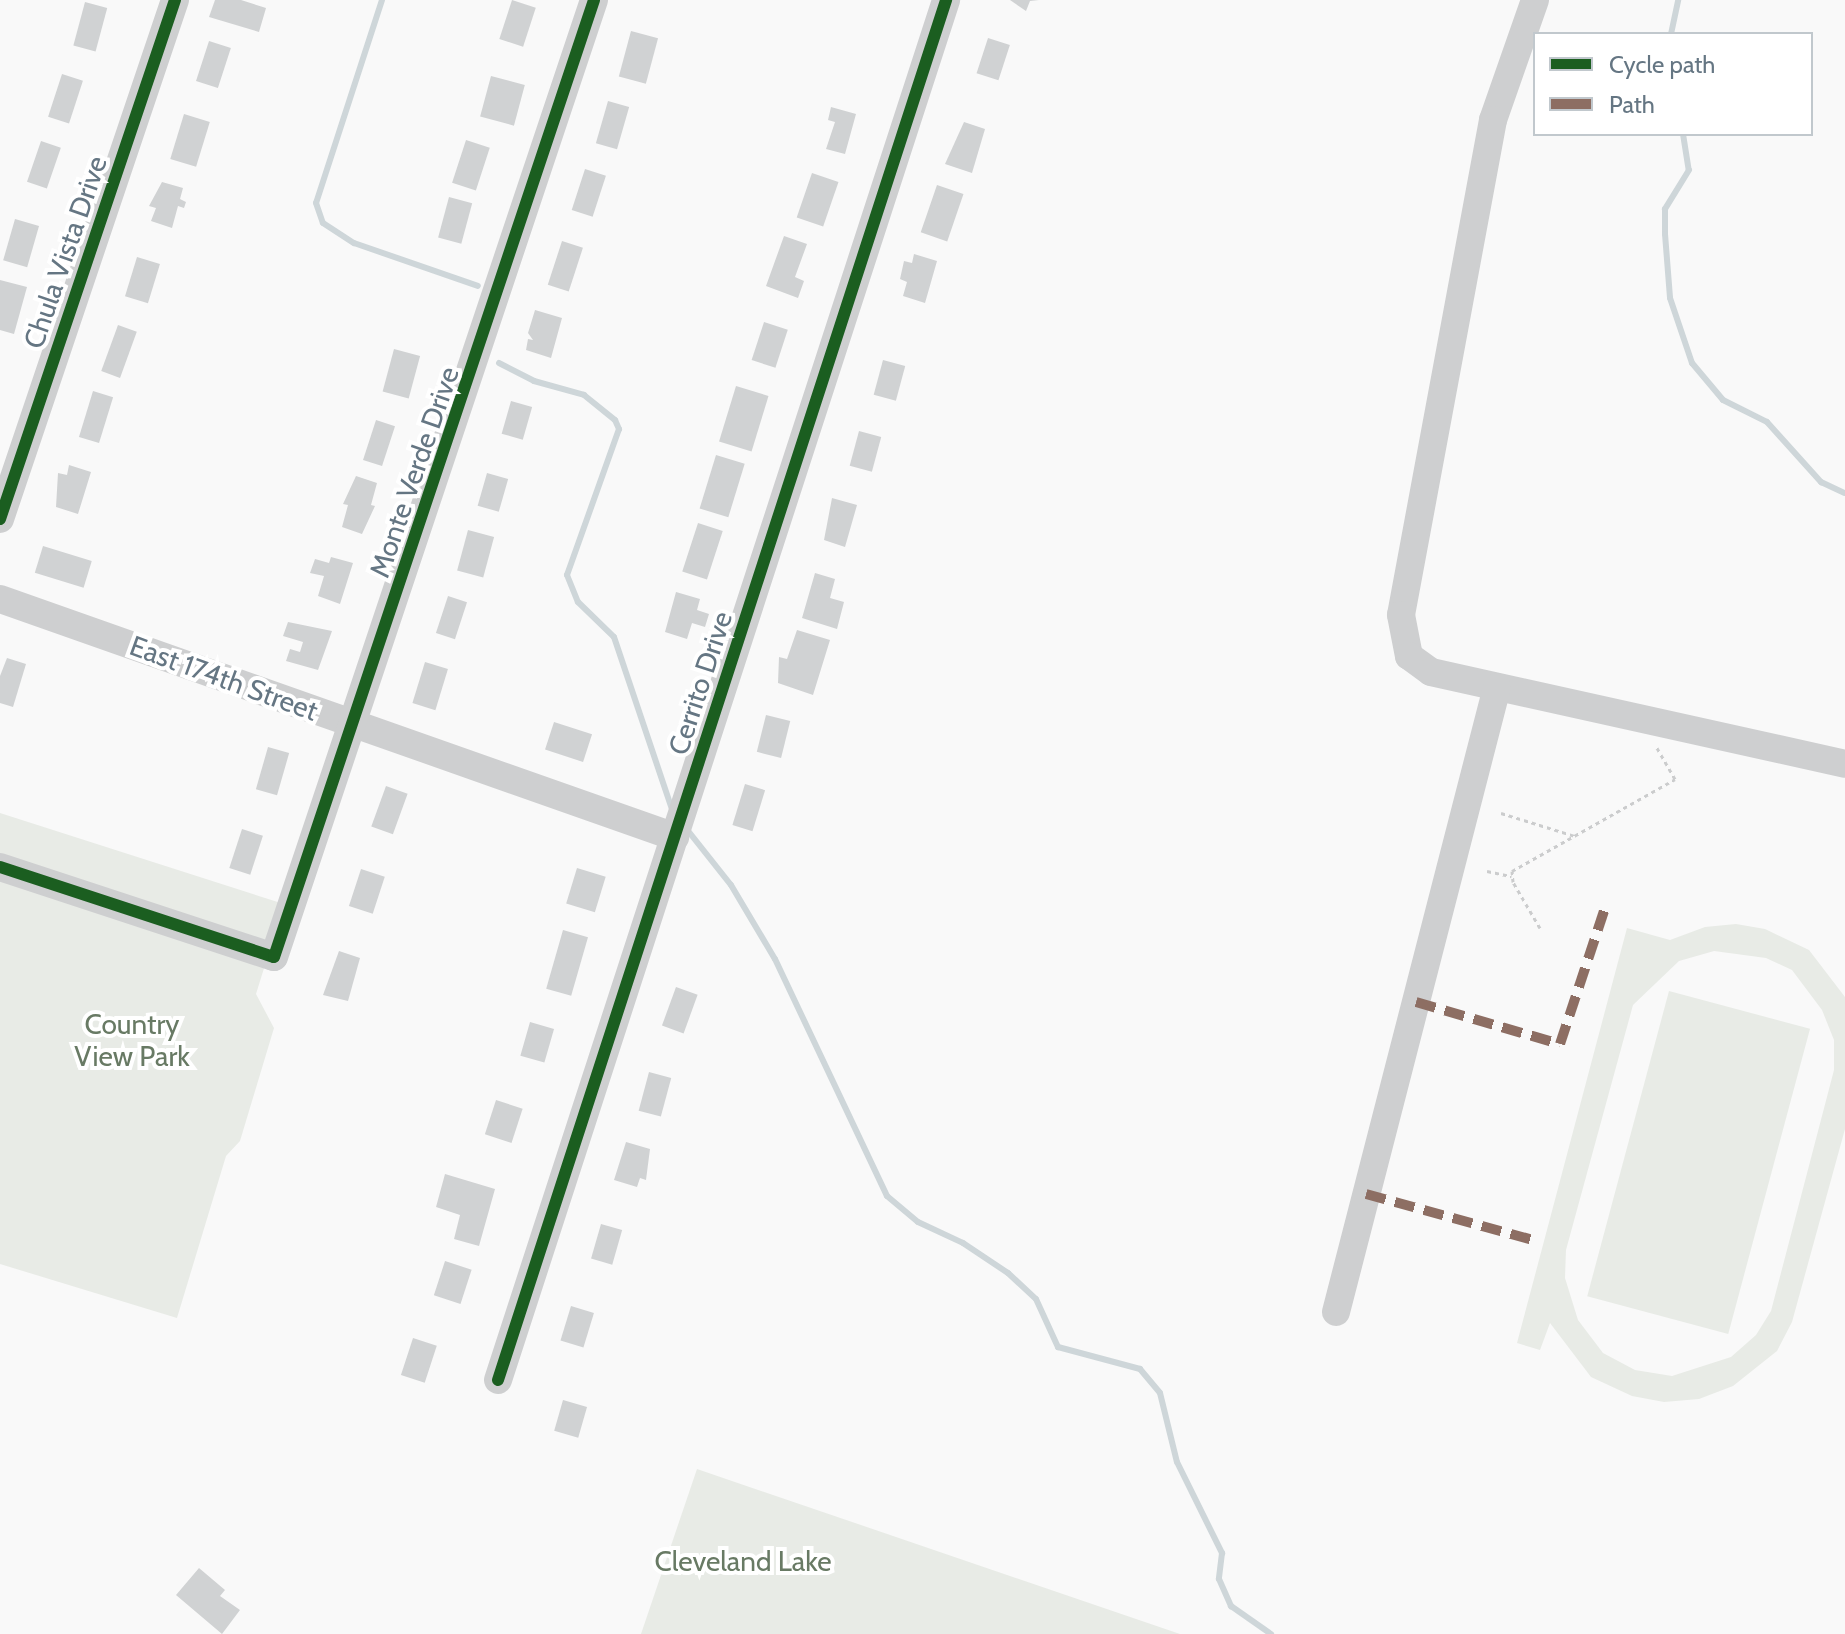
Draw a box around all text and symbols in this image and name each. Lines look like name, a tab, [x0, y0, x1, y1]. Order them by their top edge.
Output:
legend	[1533, 32, 1813, 136]
text: Cycle path	[1609, 50, 1715, 79]
text: Path	[1609, 90, 1655, 119]
street label: Chula Vista Drive	[16, 151, 114, 353]
street label: Monte Verde Drive	[362, 362, 466, 582]
street label: Cerrito Drive	[661, 607, 739, 759]
street label: East 174th Street	[125, 628, 323, 728]
park label: Country View Park	[74, 1007, 190, 1073]
park label: Cleveland Lake	[654, 1544, 832, 1578]

